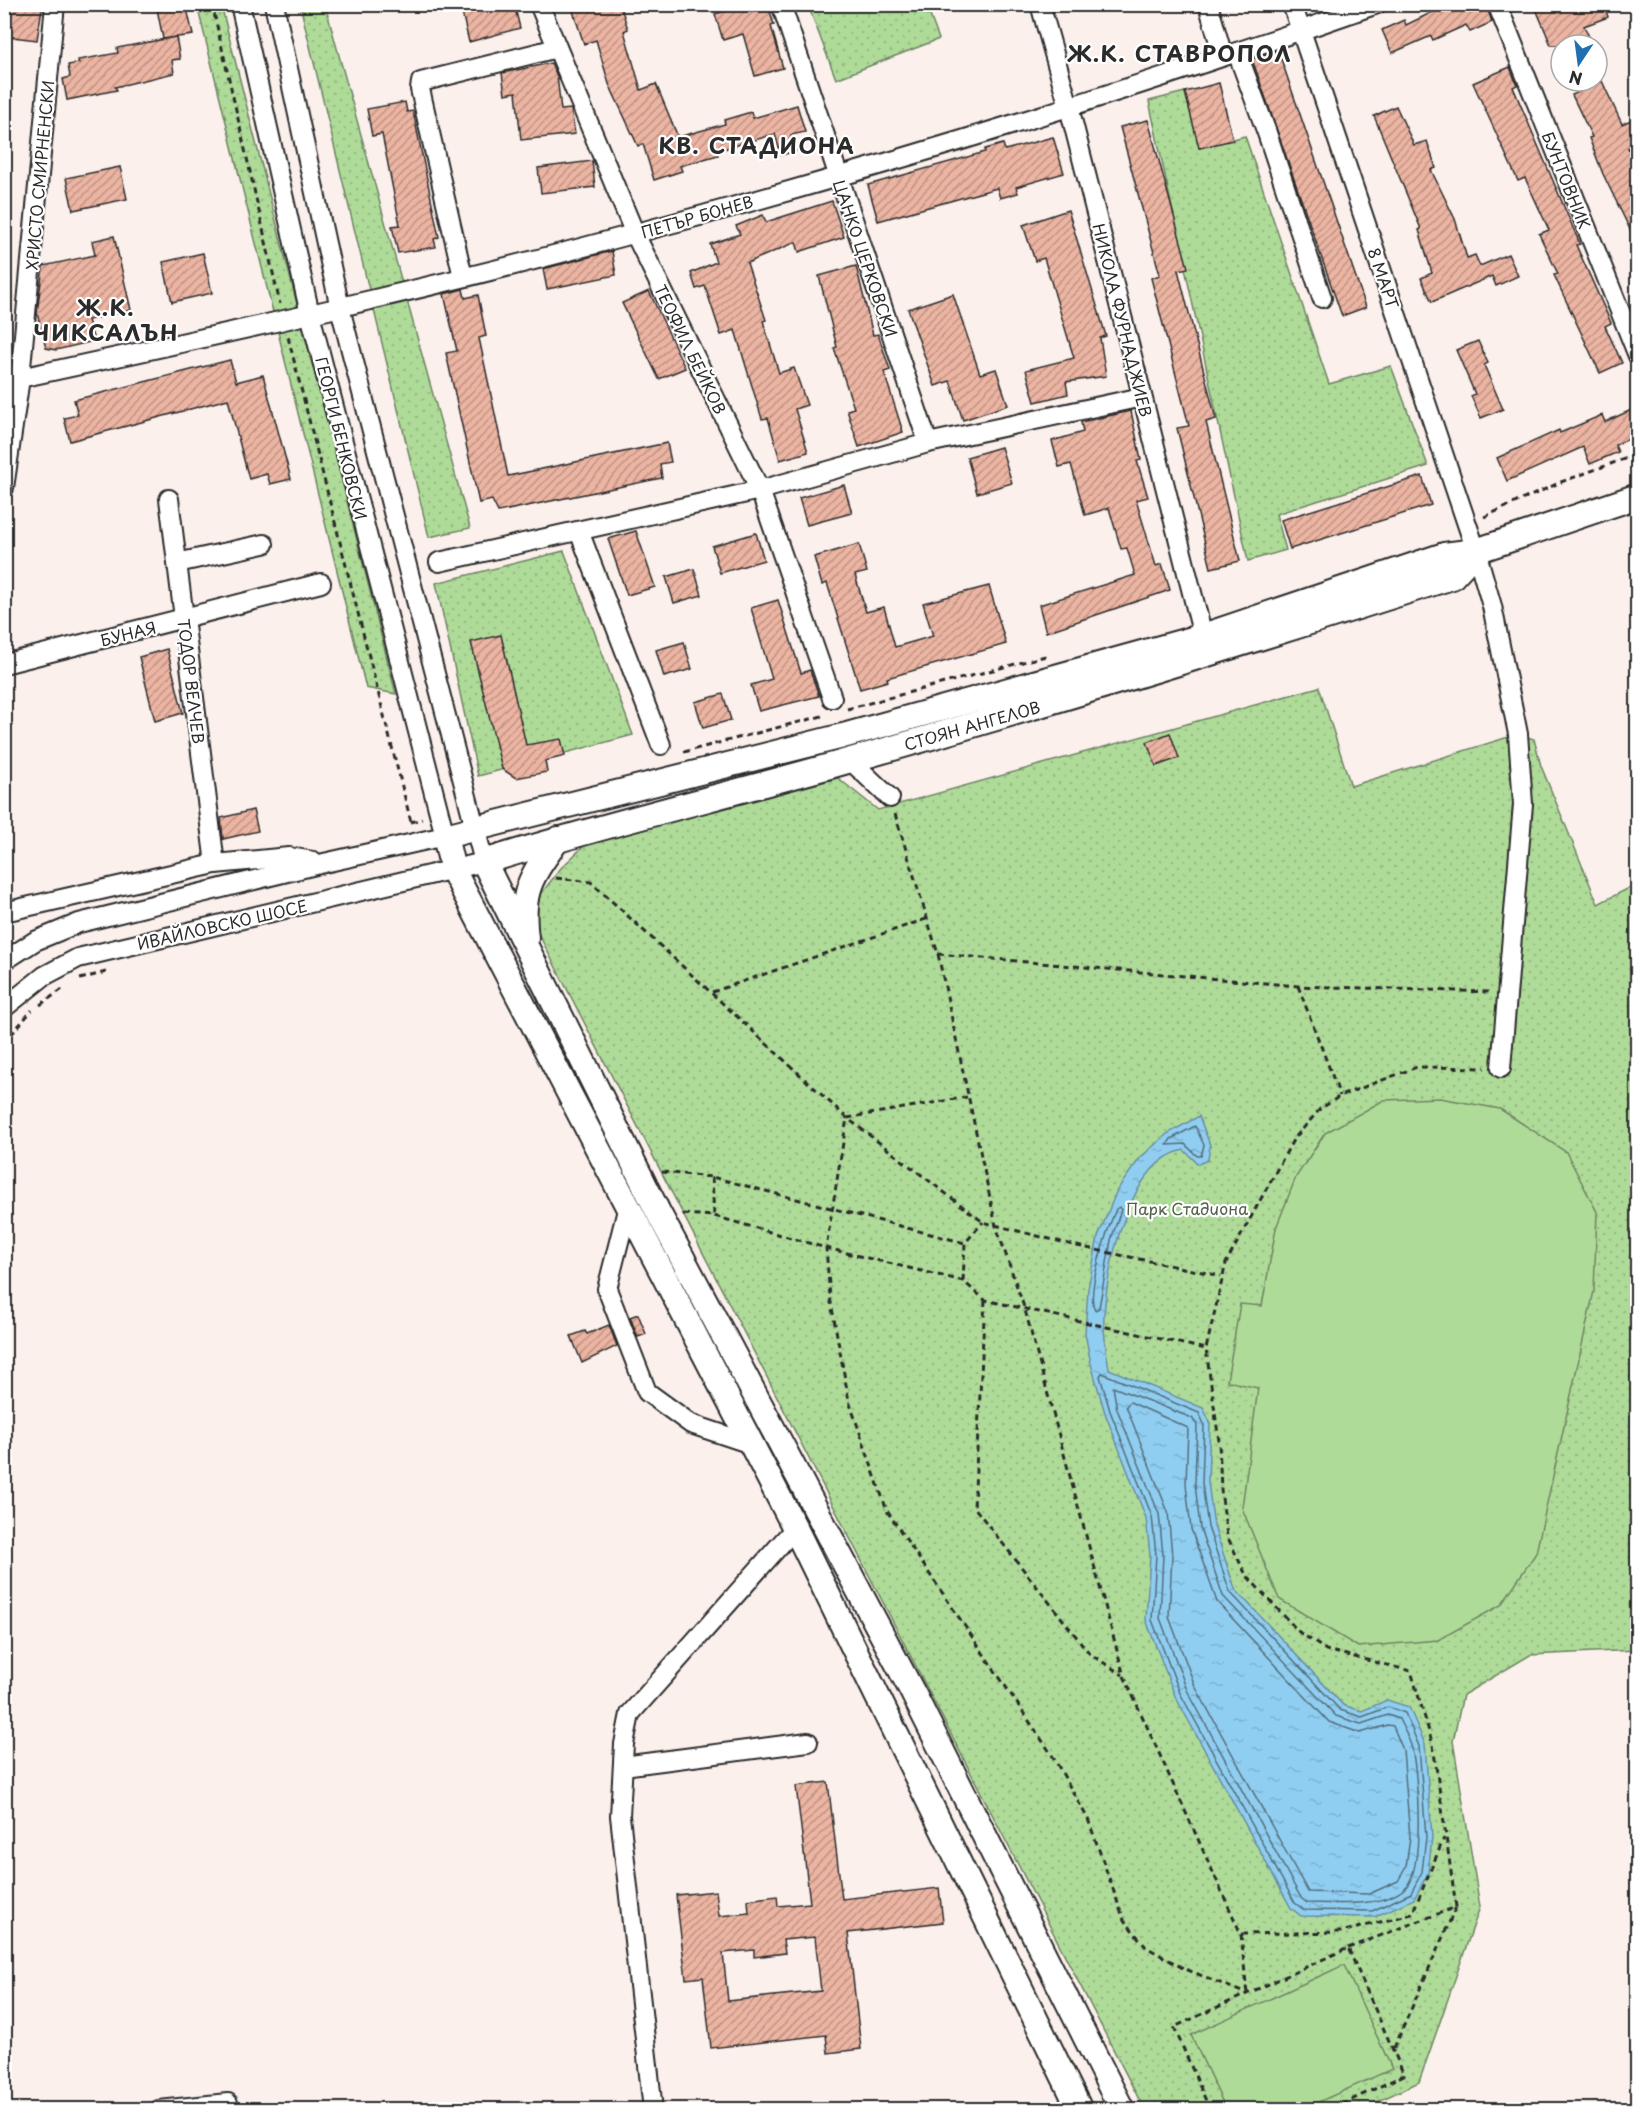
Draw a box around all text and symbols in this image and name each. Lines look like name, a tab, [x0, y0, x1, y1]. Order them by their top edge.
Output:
north arrow	[1549, 33, 1609, 93]
district label: Ж.К. СТАВРОПОЛ	[1067, 36, 1292, 69]
text: N	[1567, 65, 1584, 92]
street label: ХРИСТО СМИРНЕНСКИ	[19, 79, 59, 271]
district label: КВ. СТАДИОНА	[659, 128, 855, 161]
street label: БУНТОВНИК	[1537, 128, 1597, 232]
street label: ЦАНКО ЦЕРКОВСКИ	[828, 176, 904, 340]
street label: ПЕТЪР БОНЕВ	[638, 189, 756, 243]
street label: НИКОЛА ФУРНАДЖИЕВ	[1087, 221, 1159, 419]
street label: 8 МАРТ	[1362, 244, 1406, 312]
street label: ТЕОФИЛ БЕЙКОВ	[649, 280, 733, 418]
district label: Ж.К. ЧИКСАЛЪН	[33, 290, 179, 348]
street label: ГЕОРГИ БЕНКОВСКИ	[310, 354, 374, 522]
street label: БУНАЯ	[98, 614, 158, 652]
street label: ТОДОР ВЕЛЧЕВ	[172, 617, 212, 745]
street label: СТОЯН АНГЕЛОВ	[901, 694, 1043, 756]
street label: ИВАЙЛОВСКО ШОСЕ	[135, 893, 309, 955]
park label: Парк Стадиона	[1126, 1196, 1248, 1220]

